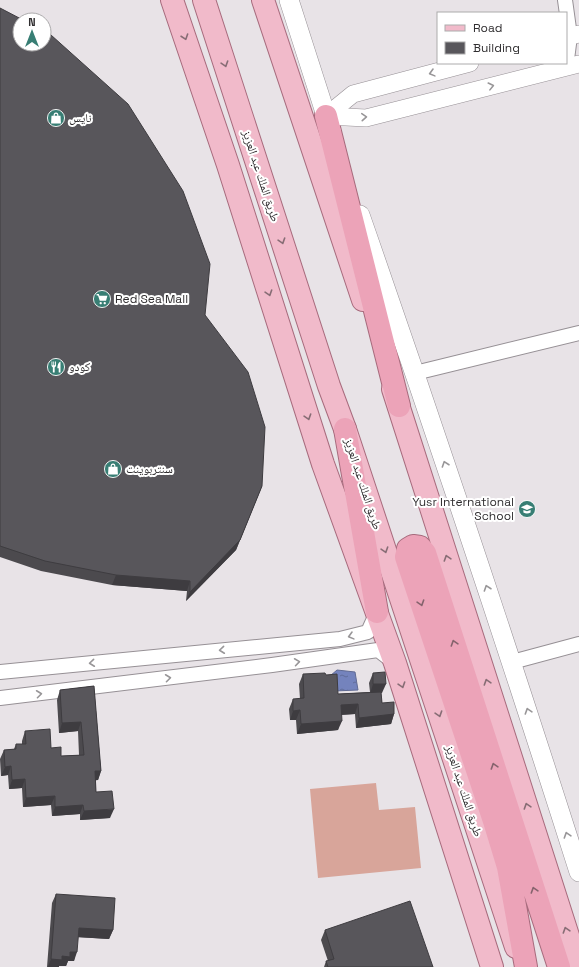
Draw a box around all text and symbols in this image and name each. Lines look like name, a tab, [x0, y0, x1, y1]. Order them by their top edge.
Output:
north arrow	[12, 12, 52, 52]
legend	[437, 12, 567, 64]
text: N	[28, 15, 36, 29]
text: Road	[473, 20, 502, 36]
one-way arrow	[180, 33, 188, 40]
text: Building	[473, 40, 520, 56]
one-way arrow	[220, 60, 229, 67]
one-way arrow	[429, 68, 436, 77]
one-way arrow	[487, 83, 494, 91]
shop icon: نايس	[46, 108, 66, 128]
place label: نايس	[69, 110, 92, 126]
one-way arrow	[361, 112, 368, 121]
street label: طريق الملك عبد العزيز	[238, 127, 283, 224]
one-way arrow	[277, 237, 286, 244]
supermarket icon: Red Sea Mall	[92, 289, 112, 309]
one-way arrow	[264, 290, 273, 297]
place label: Red Sea Mall	[115, 291, 188, 307]
restaurant icon: كودو	[46, 357, 66, 377]
place label: كودو	[69, 359, 90, 375]
one-way arrow	[303, 414, 312, 421]
street label: طريق الملك عبد العزيز	[340, 435, 385, 532]
shop icon: سنتربوينت	[103, 459, 123, 479]
place label: سنتربوينت	[126, 461, 173, 477]
one-way arrow	[442, 461, 450, 468]
place label: Yusr International School	[412, 494, 514, 524]
school or university icon: Yusr International School	[517, 499, 537, 519]
one-way arrow	[380, 546, 389, 553]
one-way arrow	[444, 555, 452, 562]
one-way arrow	[483, 584, 492, 591]
one-way arrow	[416, 599, 425, 606]
one-way arrow	[348, 631, 355, 640]
one-way arrow	[450, 639, 459, 646]
one-way arrow	[219, 646, 225, 655]
one-way arrow	[89, 658, 96, 667]
one-way arrow	[294, 658, 300, 667]
one-way arrow	[165, 674, 171, 683]
one-way arrow	[483, 679, 492, 686]
one-way arrow	[397, 682, 406, 689]
one-way arrow	[36, 689, 42, 698]
one-way arrow	[524, 708, 532, 715]
one-way arrow	[434, 710, 443, 717]
street label: طريق الملك عبد العزيز	[441, 742, 486, 839]
one-way arrow	[490, 763, 499, 770]
one-way arrow	[523, 803, 531, 810]
one-way arrow	[563, 832, 572, 839]
one-way arrow	[530, 887, 539, 894]
one-way arrow	[562, 927, 571, 934]

